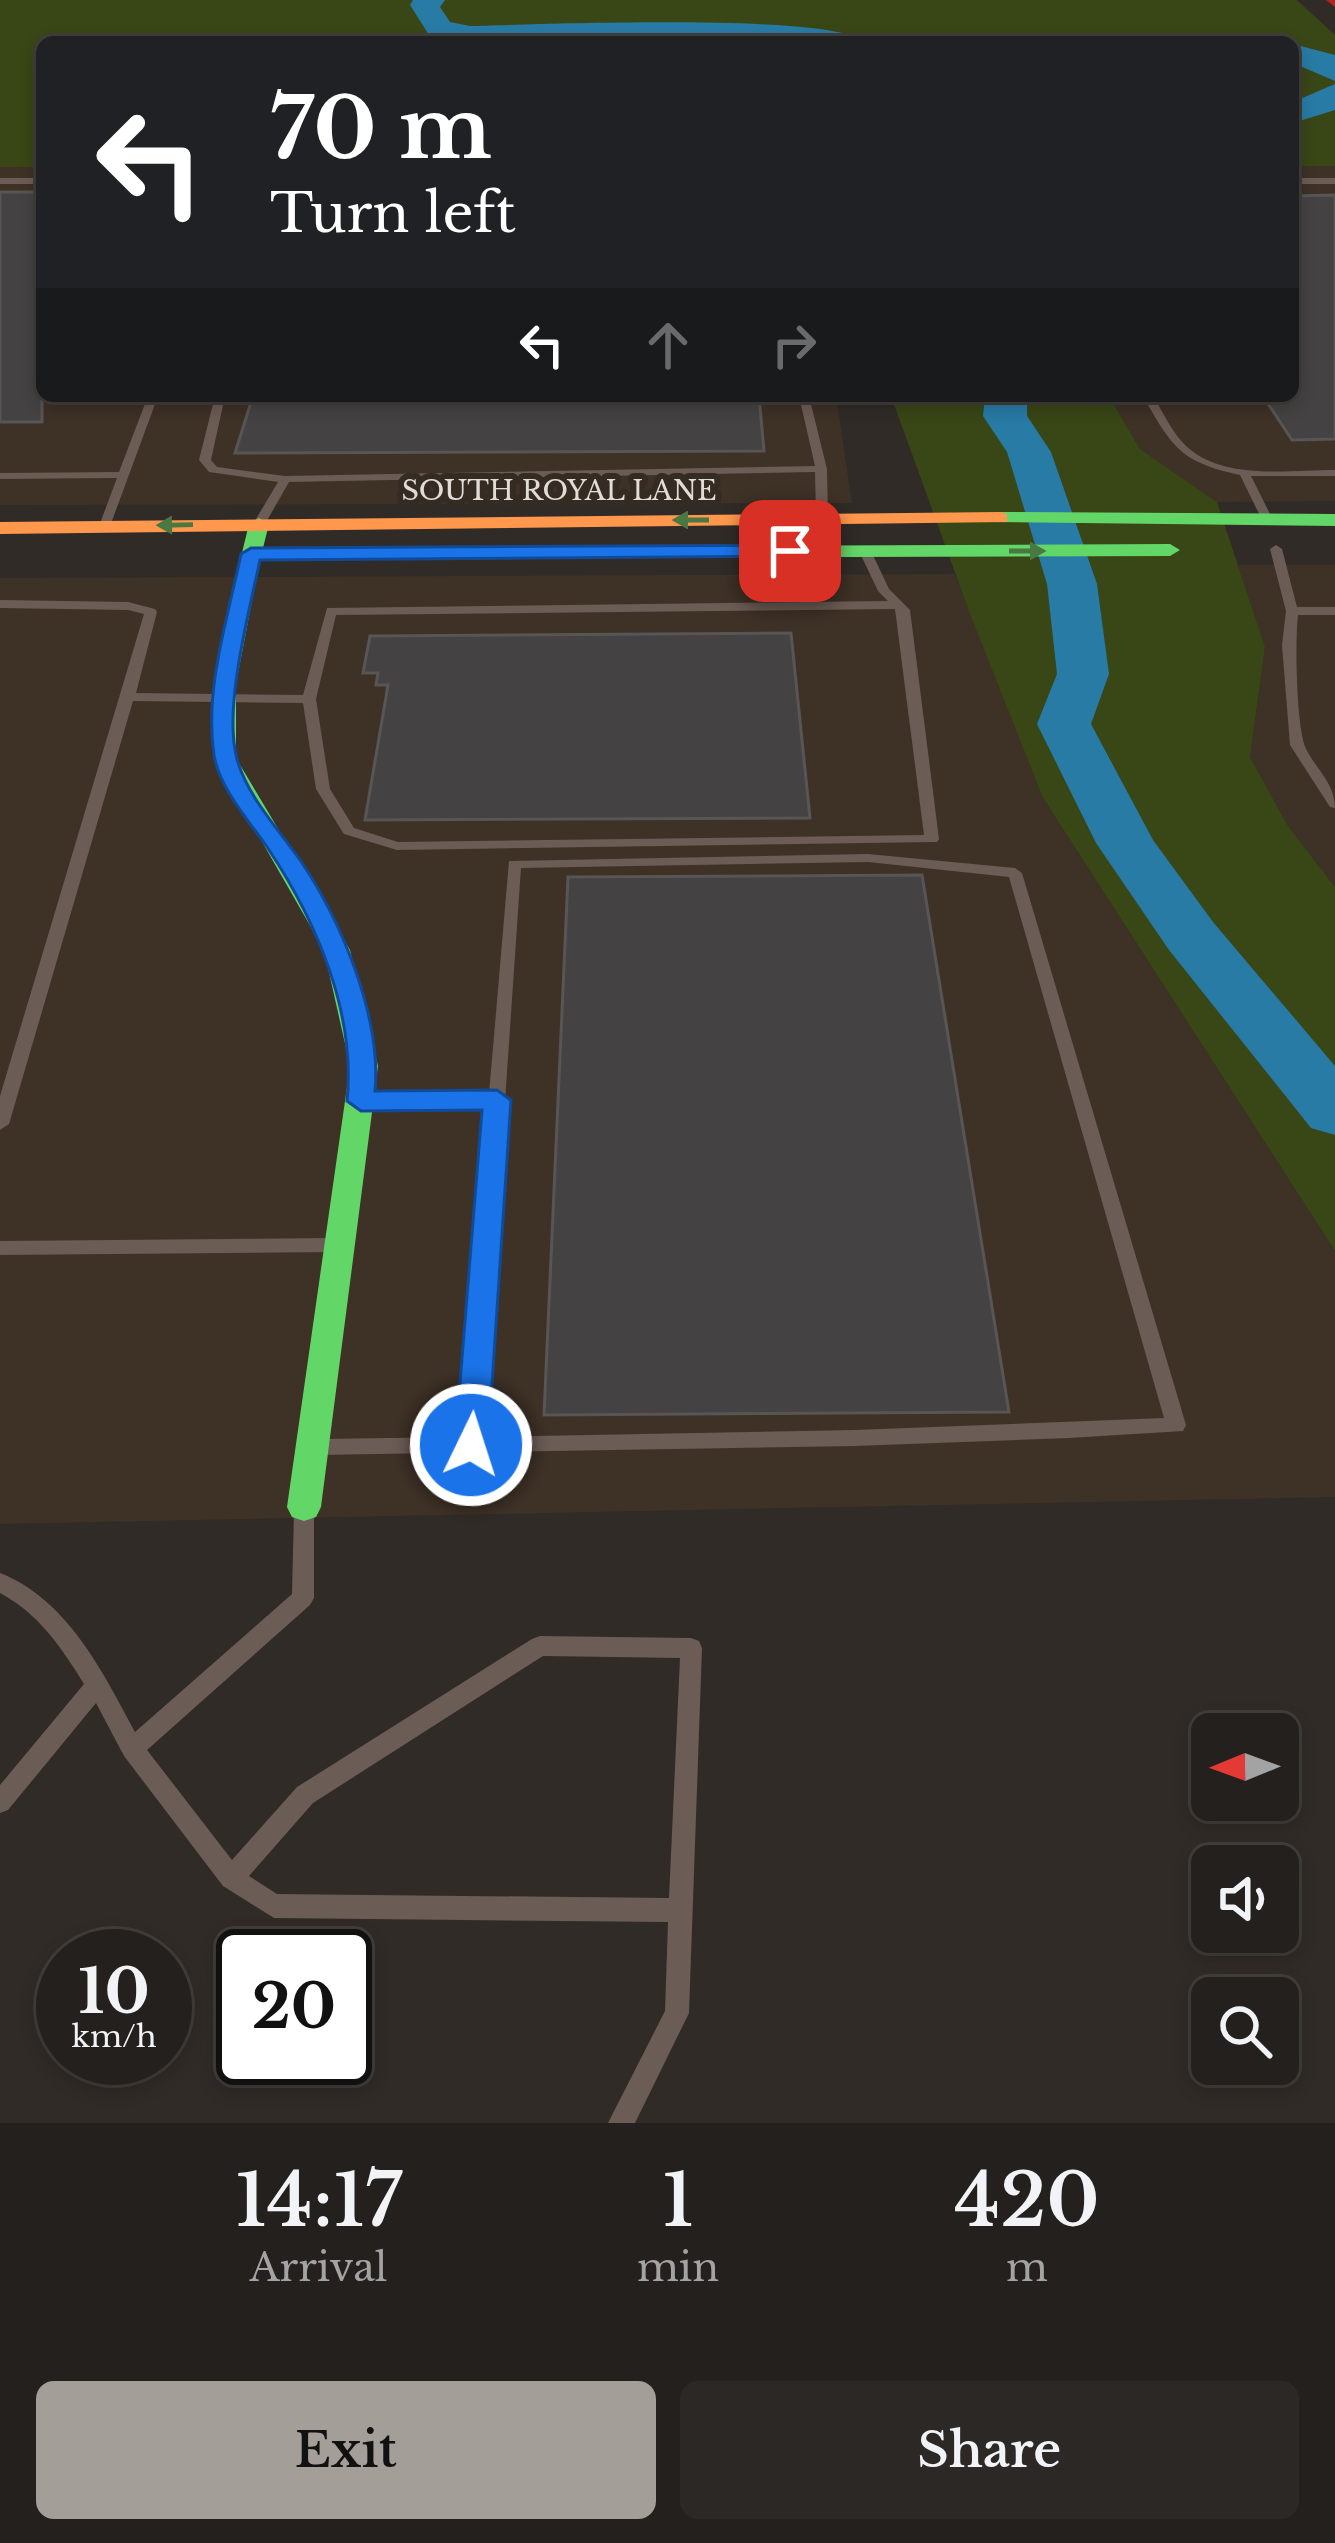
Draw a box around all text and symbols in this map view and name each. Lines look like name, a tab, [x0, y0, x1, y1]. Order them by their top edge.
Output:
text: 70 m	[270, 77, 492, 181]
icon: left	[72, 84, 228, 240]
text: Turn left	[270, 180, 516, 247]
icon: left	[509, 312, 575, 378]
icon: ahead	[635, 312, 701, 378]
icon: right	[761, 312, 827, 378]
street label: SOUTH ROYAL LANE	[401, 474, 717, 507]
pin	[739, 500, 841, 602]
one-way arrow	[671, 510, 709, 530]
one-way arrow	[155, 515, 193, 535]
icon: arrive	[757, 518, 823, 584]
one-way arrow	[1009, 541, 1047, 561]
position arrow	[408, 1382, 534, 1508]
north arrow	[1191, 1713, 1299, 1821]
map controls	[1191, 1713, 1299, 2085]
button: sound	[1191, 1845, 1299, 1953]
speed limit sign: 20	[216, 1929, 372, 2085]
text: 10	[78, 1955, 150, 2029]
button: search	[1191, 1977, 1299, 2085]
text: km/h	[71, 2018, 157, 2055]
text: 14:17	[235, 2156, 402, 2245]
text: 1	[662, 2156, 694, 2245]
text: 420	[954, 2156, 1100, 2245]
text: Arrival	[249, 2243, 388, 2292]
text: min	[637, 2243, 719, 2292]
text: m	[1006, 2243, 1048, 2292]
button: Exit	[36, 2381, 656, 2519]
button: Share	[680, 2381, 1299, 2519]

